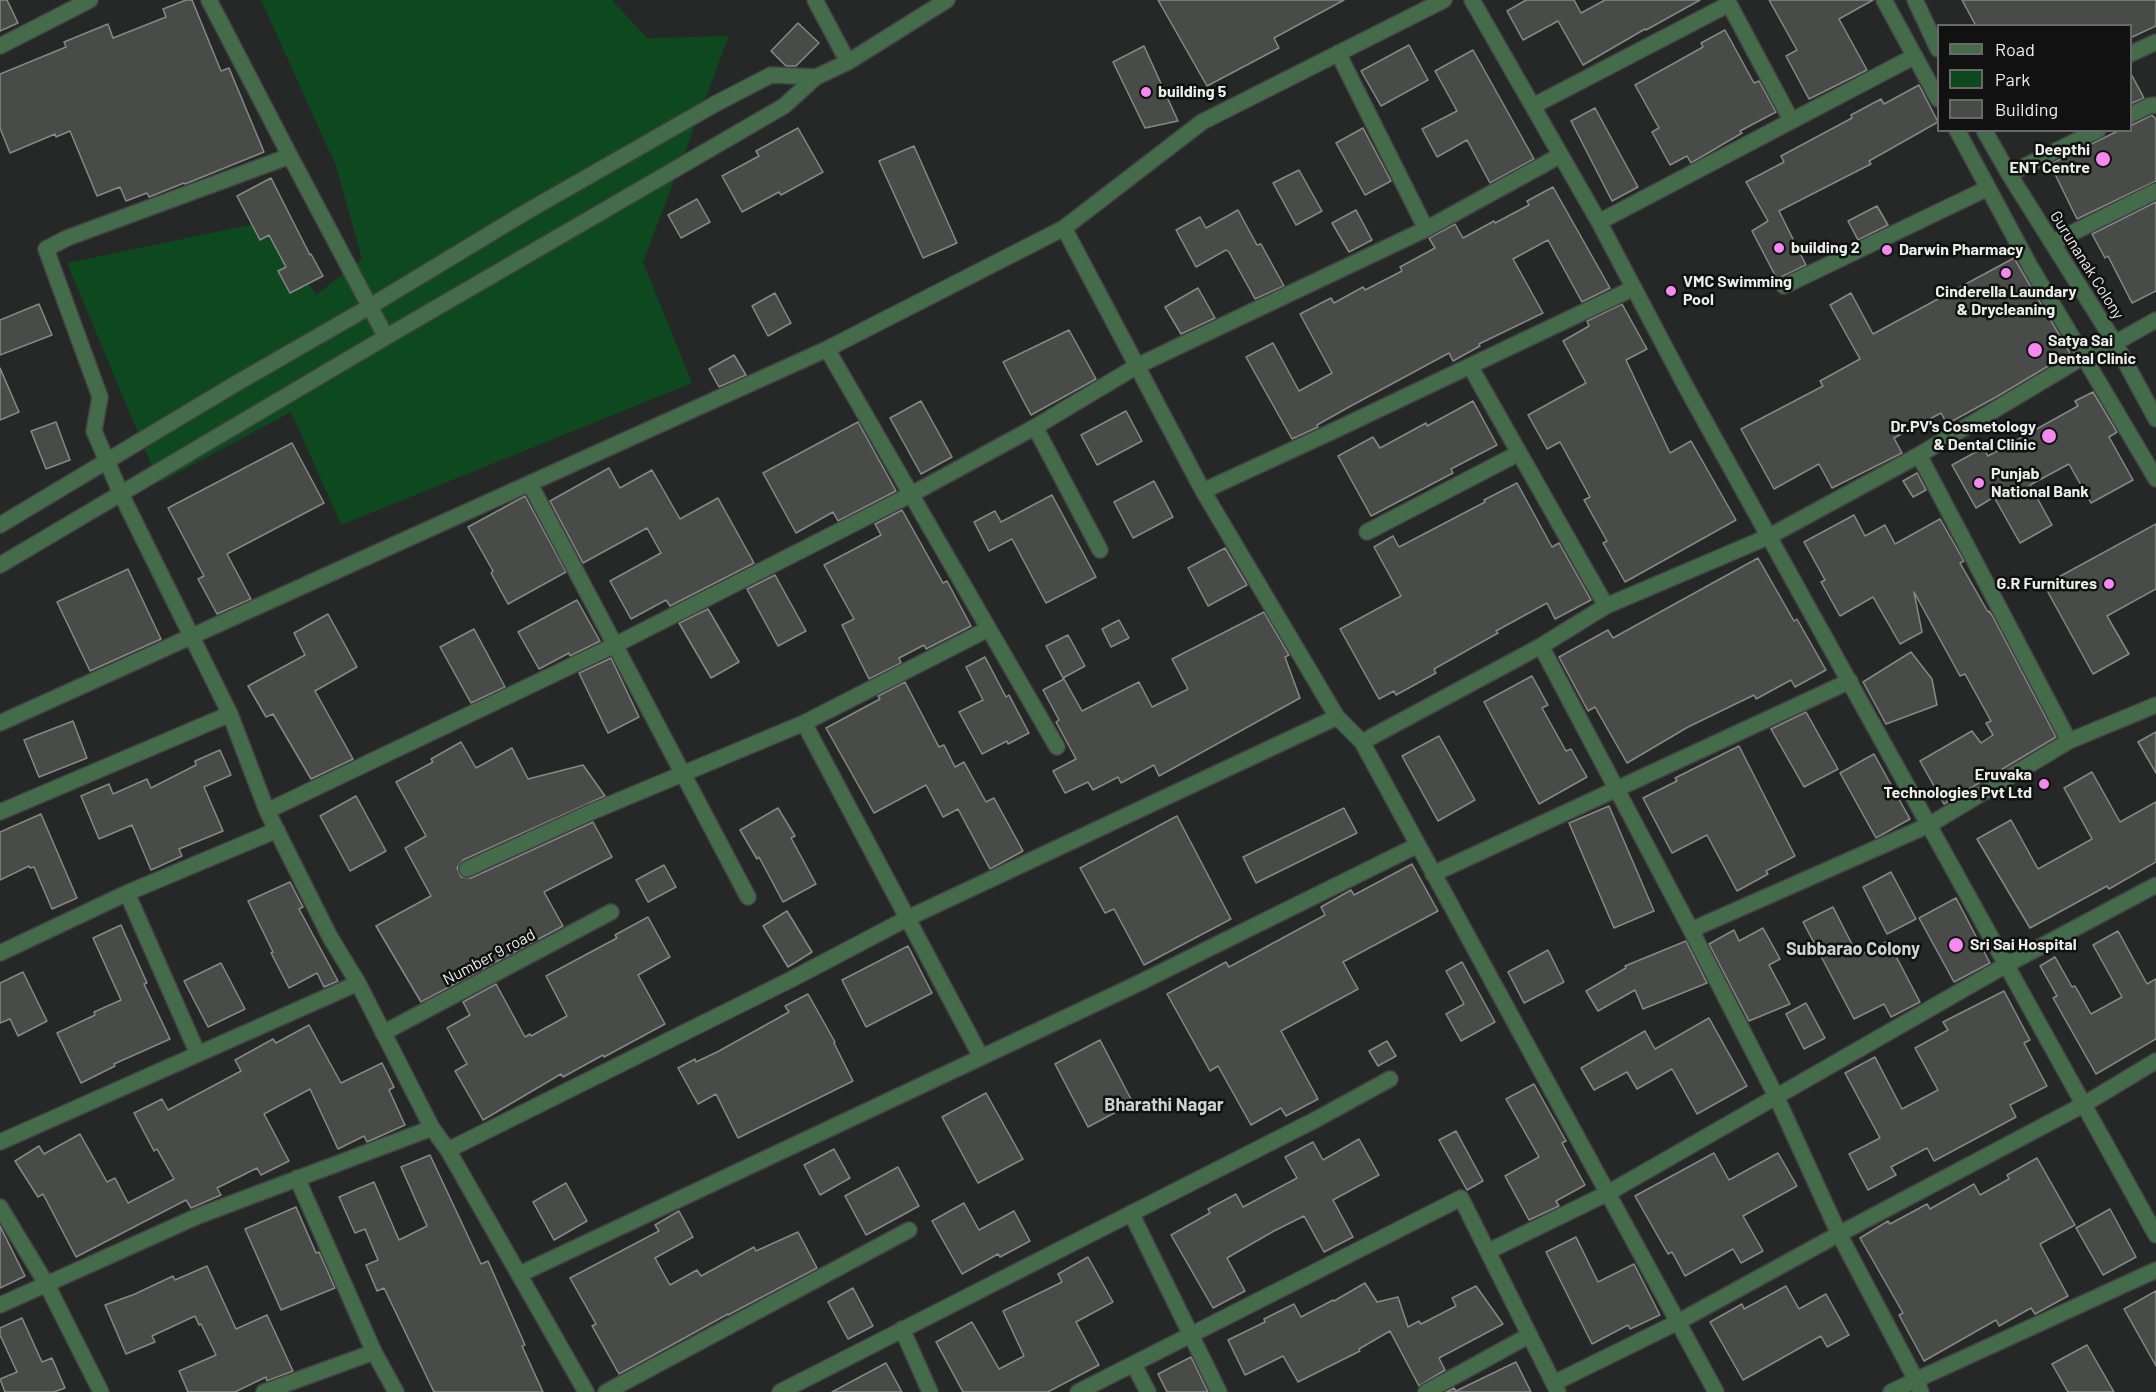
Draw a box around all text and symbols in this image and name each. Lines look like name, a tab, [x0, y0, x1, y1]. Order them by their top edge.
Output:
legend	[1937, 24, 2132, 132]
text: Road	[1995, 38, 2035, 60]
text: Park	[1995, 68, 2030, 90]
place label: building 5	[1158, 82, 1226, 102]
marker: building 5	[1139, 85, 1153, 99]
text: Building	[1995, 98, 2058, 120]
place label: Deepthi ENT Centre	[2010, 140, 2090, 178]
marker: Deepthi ENT Centre	[2094, 150, 2112, 168]
street label: Gurunanak Colony	[2046, 207, 2128, 323]
place label: building 2	[1791, 238, 1860, 258]
place label: Darwin Pharmacy	[1899, 240, 2023, 260]
marker: building 2	[1772, 241, 1786, 255]
marker: Darwin Pharmacy	[1880, 243, 1894, 257]
marker: Cinderella Laundary & Drycleaning	[1999, 266, 2013, 280]
place label: VMC Swimming Pool	[1683, 272, 1792, 310]
place label: Cinderella Laundary & Drycleaning	[1935, 282, 2077, 320]
marker: VMC Swimming Pool	[1664, 284, 1678, 298]
place label: Satya Sai Dental Clinic	[2048, 331, 2136, 369]
marker: Satya Sai Dental Clinic	[2026, 341, 2044, 359]
place label: Dr.PV's Cosmetology & Dental Clinic	[1890, 417, 2036, 455]
marker: Dr.PV's Cosmetology & Dental Clinic	[2040, 427, 2058, 445]
place label: Punjab National Bank	[1991, 464, 2089, 502]
marker: Punjab National Bank	[1972, 476, 1986, 490]
place label: G.R Furnitures	[1996, 574, 2097, 594]
marker: G.R Furnitures	[2102, 577, 2116, 591]
place label: Eruvaka Technologies Pvt Ltd	[1884, 765, 2032, 803]
marker: Eruvaka Technologies Pvt Ltd	[2037, 777, 2051, 791]
street label: Number 9 road	[440, 925, 538, 989]
place label: Sri Sai Hospital	[1970, 935, 2077, 955]
marker: Sri Sai Hospital	[1947, 936, 1965, 954]
district label: Subbarao Colony	[1786, 938, 1920, 960]
district label: Bharathi Nagar	[1104, 1094, 1224, 1116]

